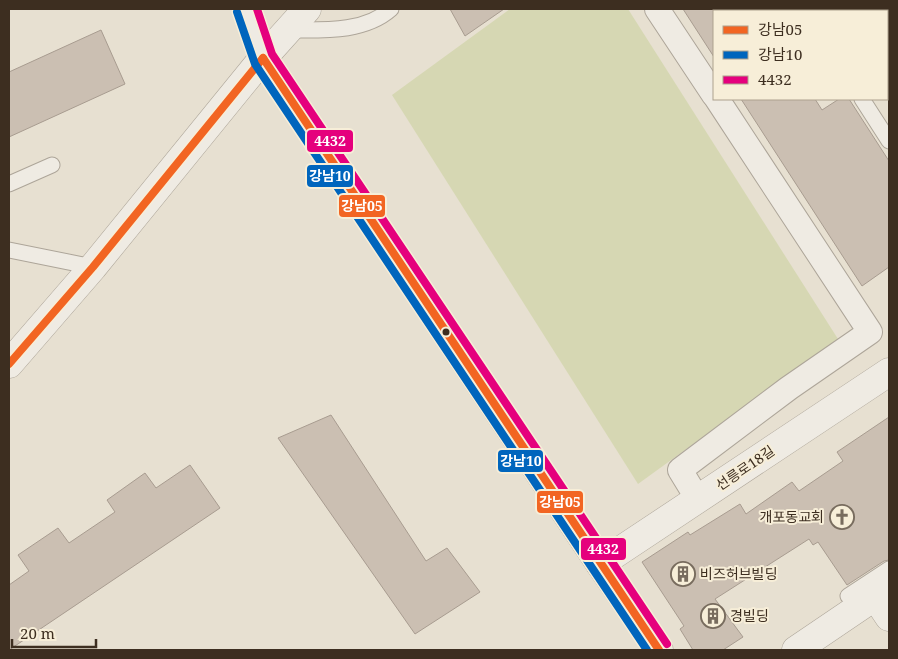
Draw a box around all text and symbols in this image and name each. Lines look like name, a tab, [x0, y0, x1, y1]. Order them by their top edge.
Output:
legend	[713, 10, 888, 100]
text: 강남05	[758, 19, 802, 39]
text: 강남10	[758, 44, 802, 64]
text: 4432	[758, 69, 792, 89]
line badge: 4432	[306, 129, 354, 153]
text: 4432	[314, 131, 346, 150]
line badge: 강남10	[306, 164, 354, 188]
text: 강남10	[309, 166, 351, 185]
line badge: 강남05	[338, 194, 386, 218]
text: 강남05	[341, 196, 383, 215]
unlabelled marker	[441, 327, 451, 337]
street label: 선릉로18길	[712, 441, 778, 494]
line badge: 강남10	[497, 449, 544, 473]
text: 강남10	[500, 451, 542, 470]
line badge: 강남05	[536, 490, 584, 514]
text: 강남05	[539, 492, 581, 511]
church icon: 개포동교회	[829, 504, 855, 530]
place label: 개포동교회	[760, 507, 824, 526]
line badge: 4432	[580, 537, 627, 561]
text: 4432	[587, 539, 619, 558]
building icon: 비즈허브빌딩	[670, 561, 696, 587]
place label: 비즈허브빌딩	[700, 564, 777, 583]
building icon: 경빌딩	[700, 603, 726, 629]
place label: 경빌딩	[730, 606, 769, 625]
scale bar	[12, 616, 96, 648]
text: 20 m	[20, 623, 55, 643]

